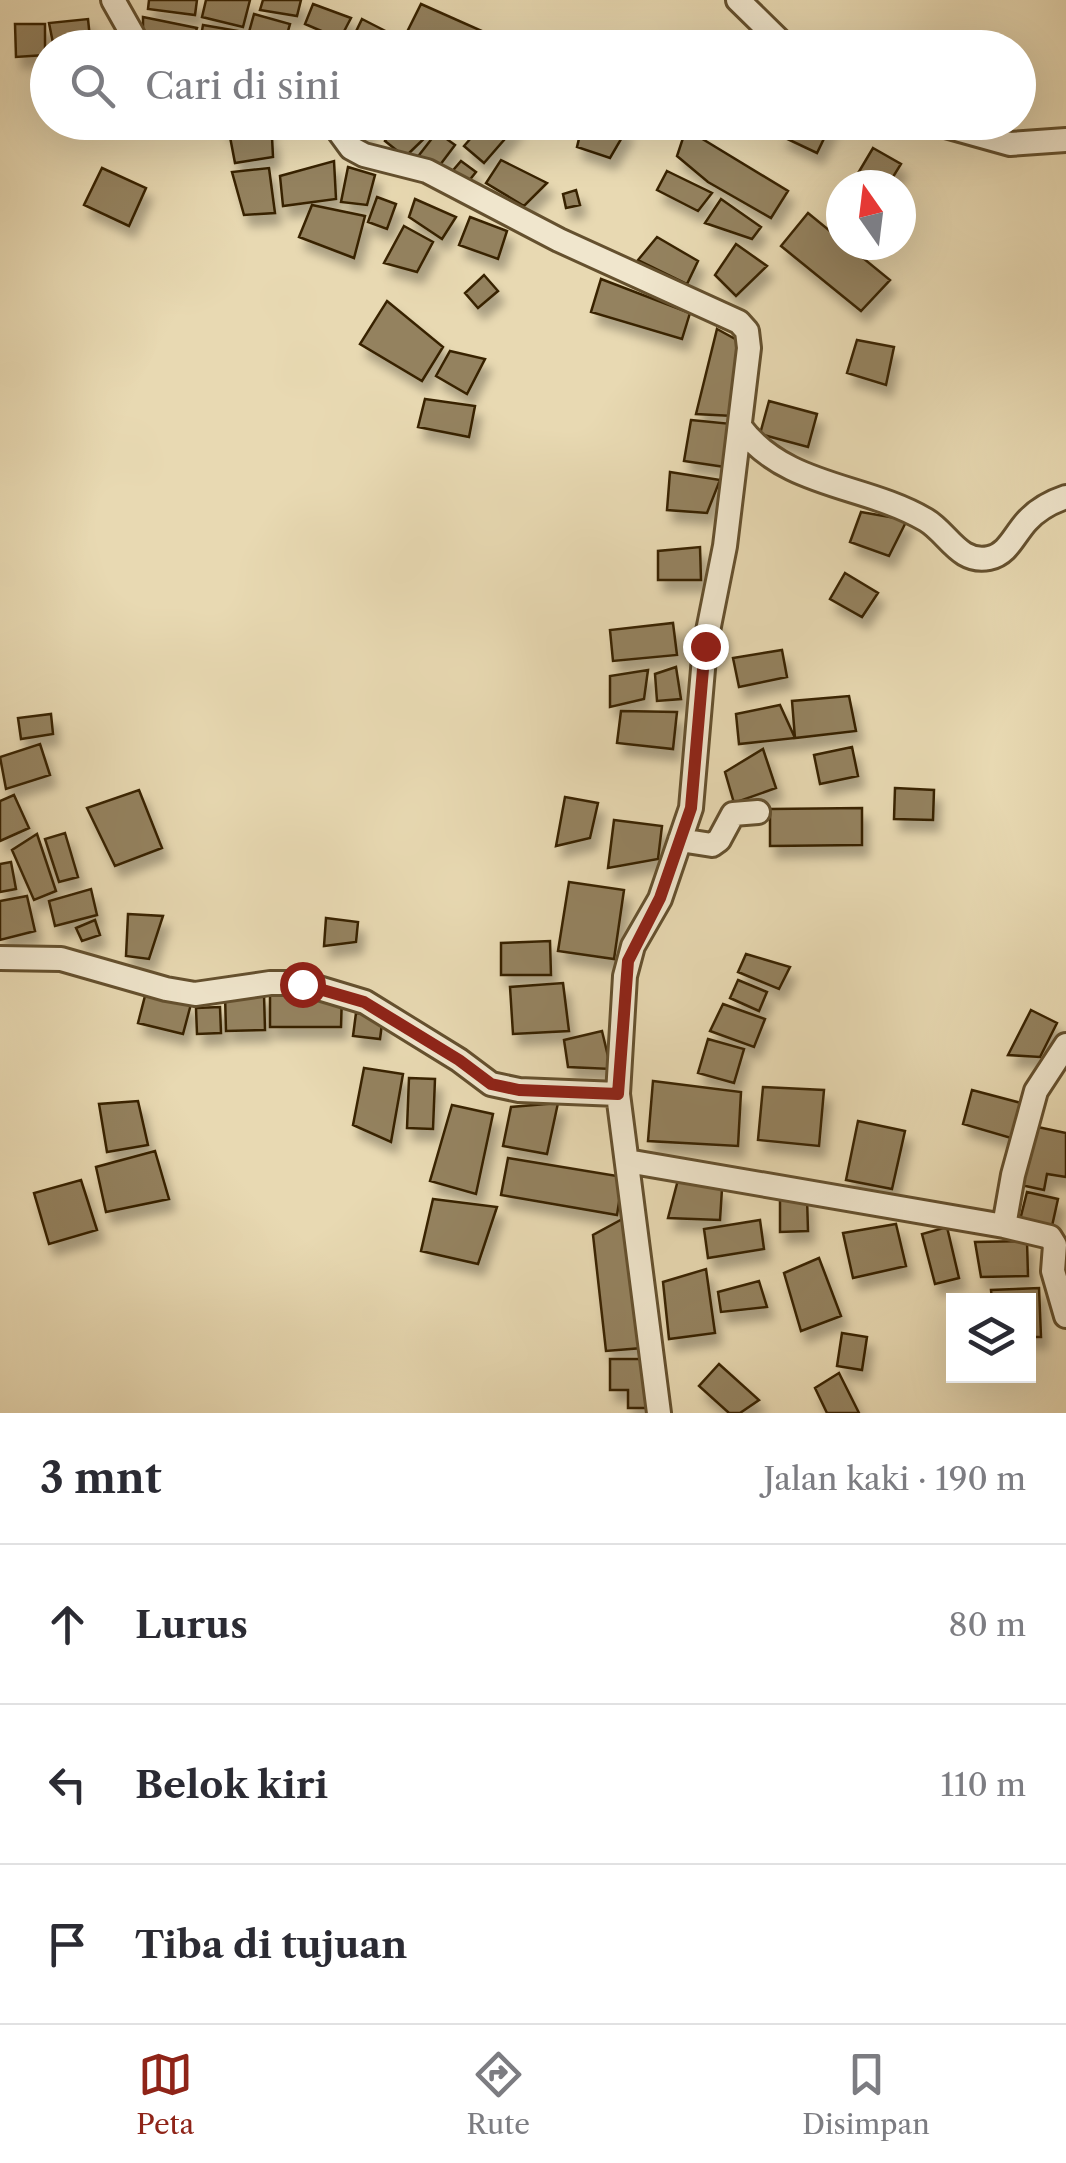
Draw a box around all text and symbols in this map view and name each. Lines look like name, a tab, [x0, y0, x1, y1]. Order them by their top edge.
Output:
search box	[30, 30, 1036, 140]
icon: search	[65, 58, 120, 113]
text: Cari di sini	[145, 62, 340, 109]
north arrow	[826, 170, 916, 260]
route end	[683, 624, 729, 670]
route start	[280, 962, 326, 1008]
map controls	[946, 1293, 1036, 1383]
button: layers	[946, 1293, 1036, 1383]
text: 3 mnt	[40, 1452, 162, 1504]
text: Jalan kaki · 190 m	[763, 1459, 1026, 1498]
icon: ahead	[40, 1597, 95, 1652]
text: Lurus	[135, 1601, 248, 1648]
text: 80 m	[948, 1605, 1026, 1644]
icon: left	[40, 1757, 95, 1812]
text: Belok kiri	[135, 1761, 328, 1808]
text: 110 m	[940, 1765, 1026, 1804]
icon: arrive	[40, 1917, 95, 1972]
text: Tiba di tujuan	[135, 1921, 407, 1968]
tab: Peta	[136, 2047, 194, 2141]
tab: Rute	[467, 2047, 530, 2141]
tab: Disimpan	[802, 2047, 930, 2141]

